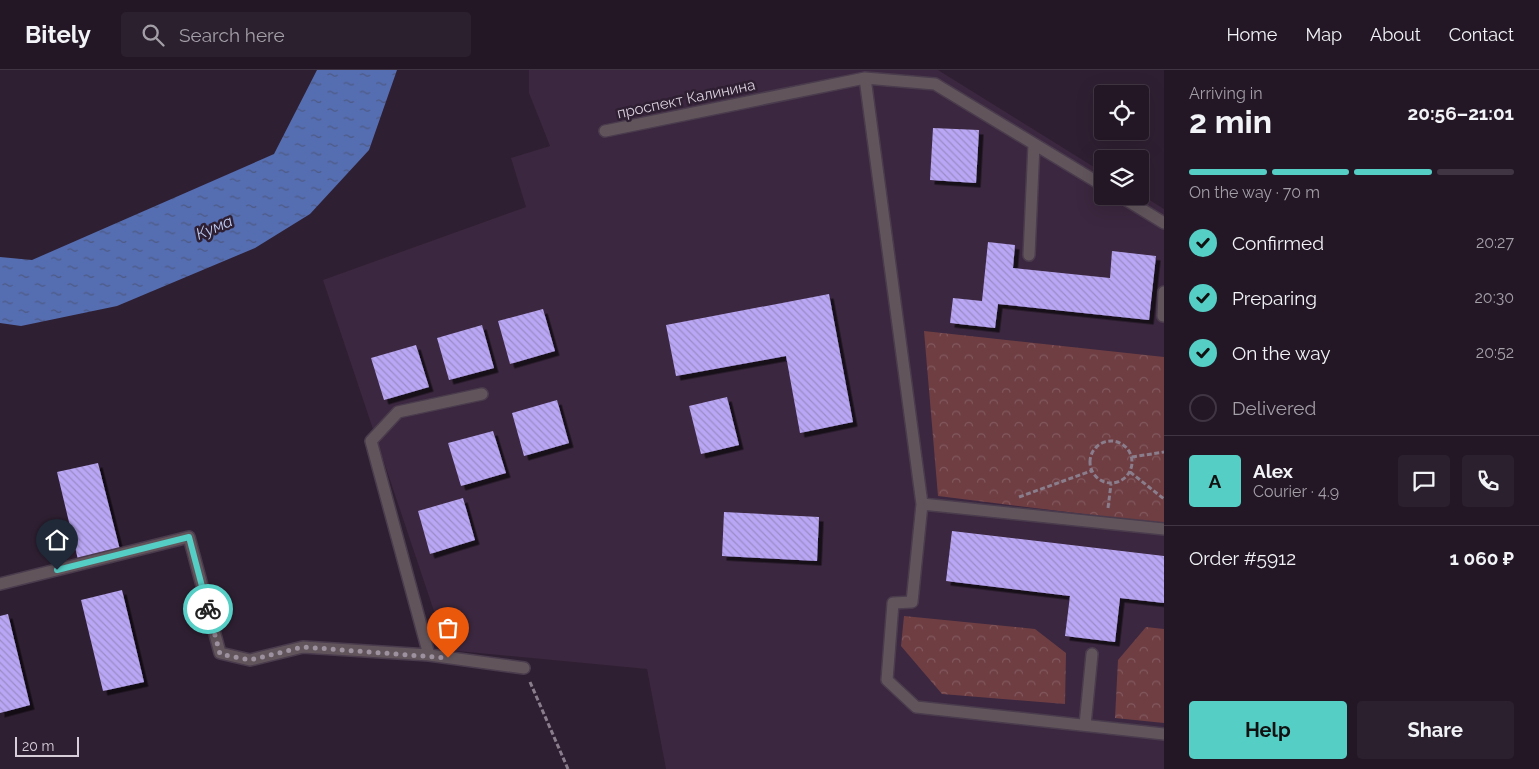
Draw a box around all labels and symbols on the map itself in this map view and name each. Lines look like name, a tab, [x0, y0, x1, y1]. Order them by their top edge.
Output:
street label: проспект Калинина	[615, 76, 757, 122]
water label: Кума	[193, 211, 236, 244]
pin	[36, 519, 78, 570]
courier	[183, 584, 233, 634]
pin	[427, 607, 469, 658]
scale bar	[15, 734, 79, 757]

